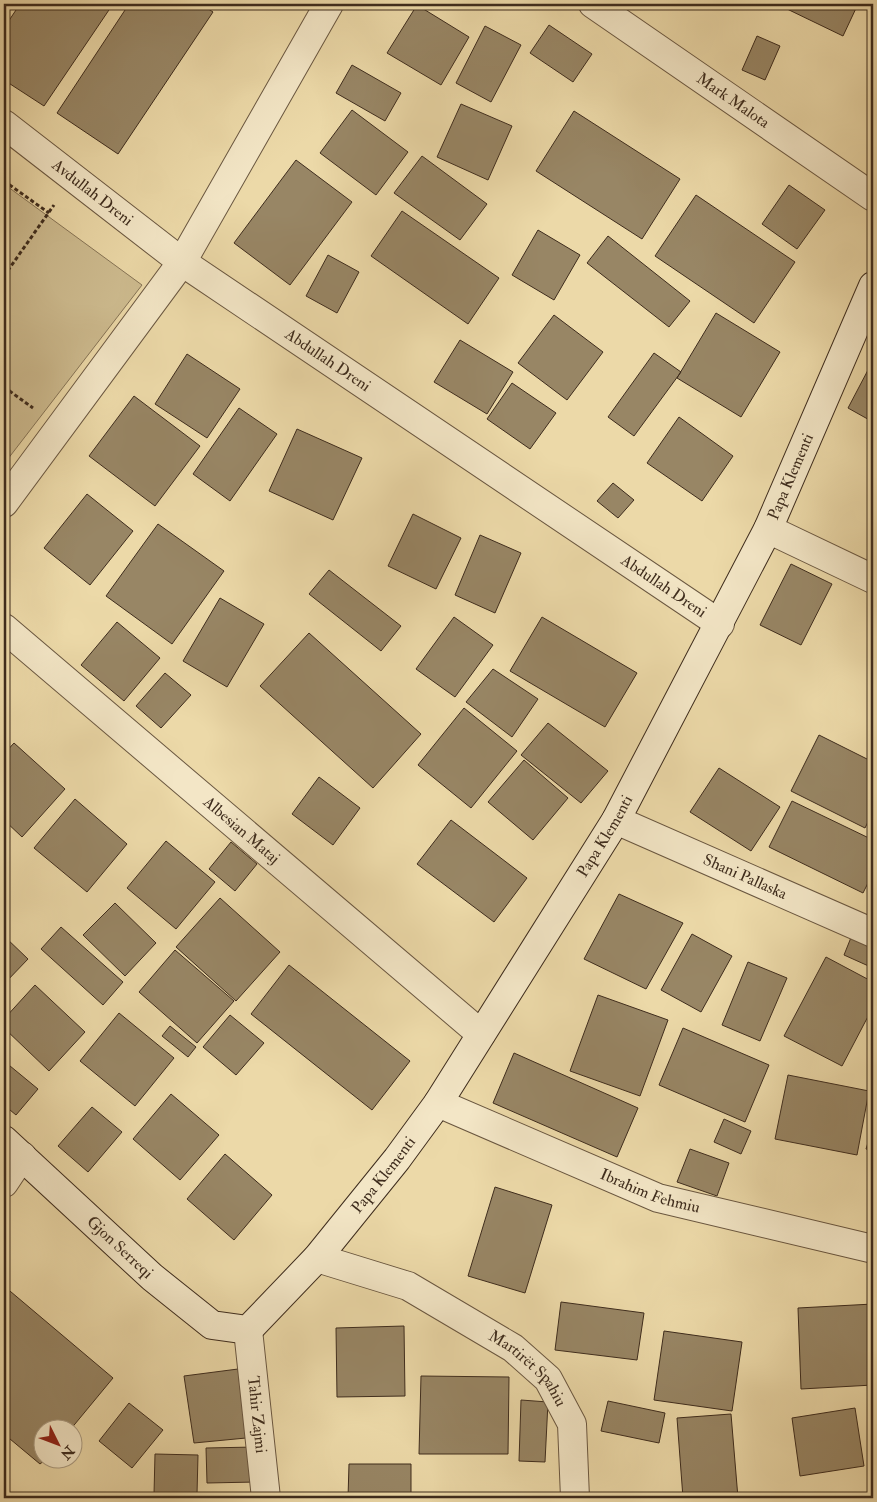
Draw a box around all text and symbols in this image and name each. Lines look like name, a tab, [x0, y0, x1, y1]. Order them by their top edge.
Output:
street label: Mark Malota	[693, 68, 774, 133]
street label: Avdullah Dreni	[47, 154, 137, 230]
street label: Abdullah Dreni	[280, 324, 374, 396]
street label: Papa Klementi	[763, 430, 818, 523]
street label: Abdullah Dreni	[616, 550, 710, 622]
street label: Albesian Mataj	[199, 791, 284, 868]
street label: Papa Klementi	[573, 792, 637, 881]
street label: Shani Pallaska	[700, 850, 791, 904]
street label: Papa Klementi	[347, 1133, 420, 1217]
street label: Ibrahim Fehmiu	[597, 1164, 702, 1218]
street label: Gjon Serreqi	[83, 1212, 157, 1283]
street label: Martirët Spahiu	[485, 1326, 571, 1410]
street label: Tahir Zajmi	[243, 1375, 271, 1454]
north arrow	[32, 1420, 82, 1470]
text: N	[56, 1441, 78, 1463]

